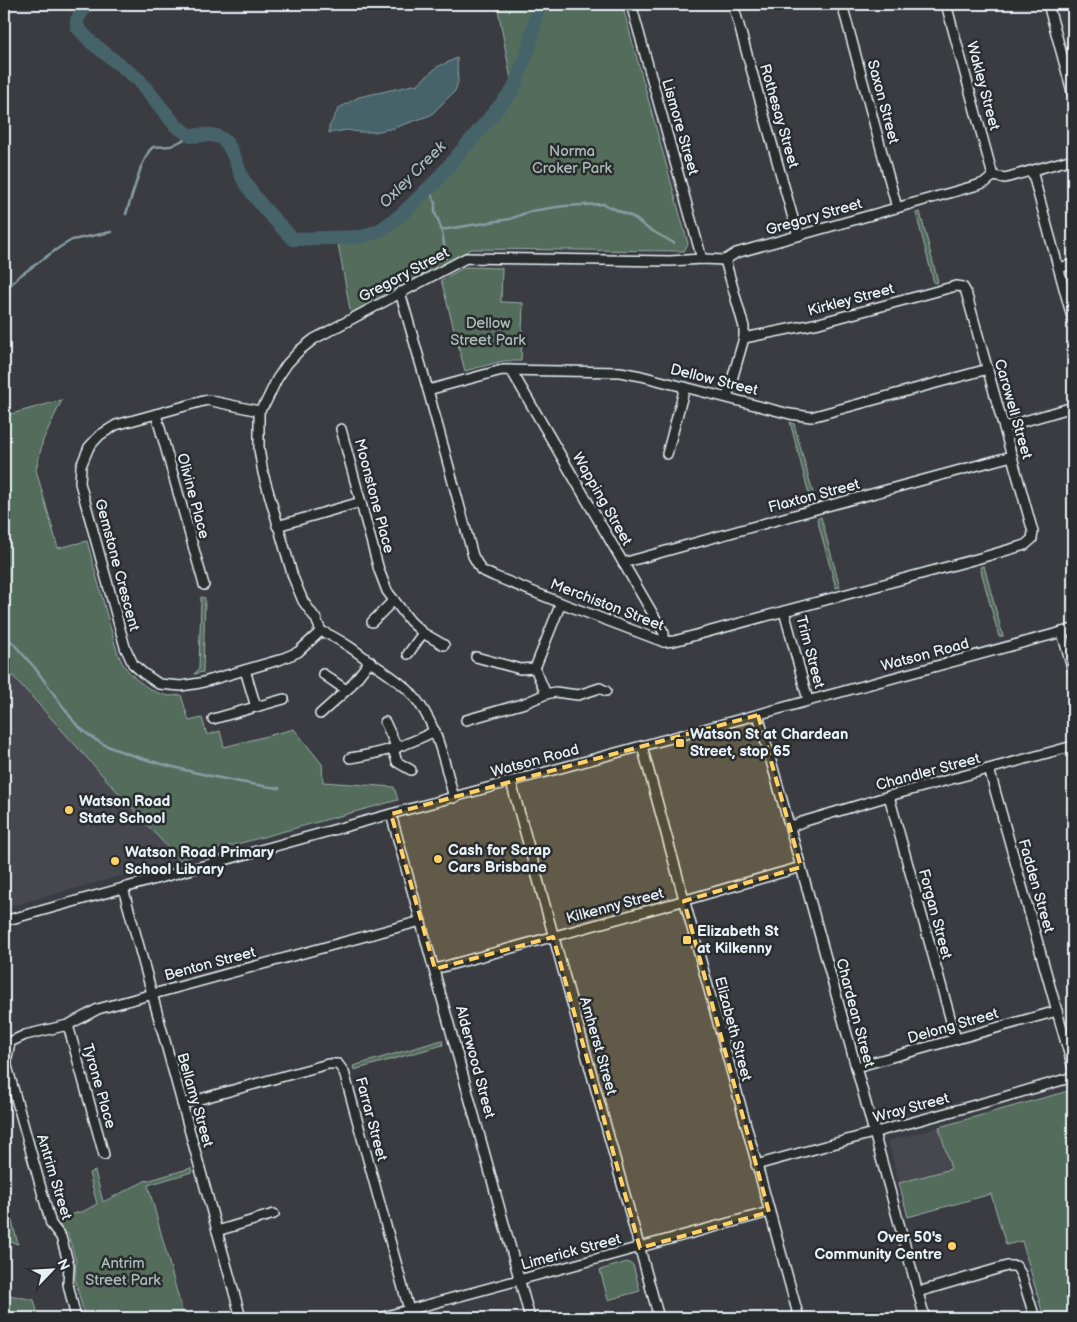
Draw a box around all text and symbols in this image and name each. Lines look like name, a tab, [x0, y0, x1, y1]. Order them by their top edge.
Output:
street label: Wakley Street	[962, 39, 1004, 133]
street label: Saxon Street	[863, 58, 903, 146]
street label: Rothesay Street	[755, 62, 803, 171]
street label: Lismore Street	[657, 77, 703, 178]
water label: Oxley Creek	[376, 137, 451, 212]
park label: Norma Croker Park	[532, 142, 613, 178]
street label: Gregory Street	[764, 194, 865, 240]
street label: Gregory Street	[356, 243, 453, 307]
street label: Kirkley Street	[806, 279, 897, 321]
park label: Dellow Street Park	[450, 314, 526, 350]
street label: Carowell Street	[990, 357, 1036, 462]
street label: Dellow Street	[668, 360, 760, 400]
street label: Moonstone Place	[350, 437, 398, 556]
street label: Wapping Street	[568, 449, 636, 549]
street label: Olivine Place	[172, 451, 214, 541]
street label: Flaxton Street	[766, 475, 862, 517]
street label: Gemstone Crescent	[90, 497, 144, 634]
street label: Merchiston Street	[547, 575, 667, 636]
street label: Trim Street	[791, 614, 829, 691]
street label: Watson Road	[879, 634, 971, 676]
place label: Watson St at Chardean Street, stop 65	[690, 725, 848, 761]
marker: Watson St at Chardean Street, stop 65	[674, 737, 686, 749]
street label: Watson Road	[489, 740, 581, 782]
street label: Chandler Street	[874, 749, 983, 795]
place label: Watson Road State School	[79, 792, 170, 828]
marker: Watson Road State School	[63, 804, 75, 816]
street label: Fadden Street	[1014, 837, 1059, 935]
place label: Cash for Scrap Cars Brisbane	[448, 841, 551, 877]
place label: Watson Road Primary School Library	[125, 843, 274, 879]
marker: Cash for Scrap Cars Brisbane	[432, 853, 444, 865]
marker: Watson Road Primary School Library	[109, 855, 121, 867]
street label: Forgan Street	[914, 867, 956, 962]
street label: Kilkenny Street	[564, 884, 666, 928]
place label: Elizabeth St at Kilkenny	[697, 922, 779, 958]
marker: Elizabeth St at Kilkenny	[681, 934, 693, 946]
street label: Benton Street	[162, 943, 258, 985]
street label: Chardean Street	[831, 956, 879, 1070]
street label: Elizabeth Street	[710, 975, 756, 1084]
street label: Amherst Street	[575, 995, 621, 1098]
street label: Alderwood Street	[451, 1004, 499, 1121]
street label: Delong Street	[905, 1004, 1001, 1048]
street label: Tyrone Place	[78, 1041, 120, 1131]
street label: Bellamy Street	[172, 1051, 218, 1150]
street label: Farrar Street	[351, 1075, 391, 1164]
street label: Wray Street	[871, 1089, 952, 1127]
street label: Antrim Street	[32, 1132, 76, 1222]
place label: Over 50's Community Centre	[814, 1228, 942, 1264]
street label: Limerick Street	[519, 1229, 623, 1274]
marker: Over 50's Community Centre	[946, 1240, 958, 1252]
north arrow	[28, 1244, 78, 1294]
park label: Antrim Street Park	[85, 1254, 161, 1290]
text: N	[53, 1256, 73, 1273]

